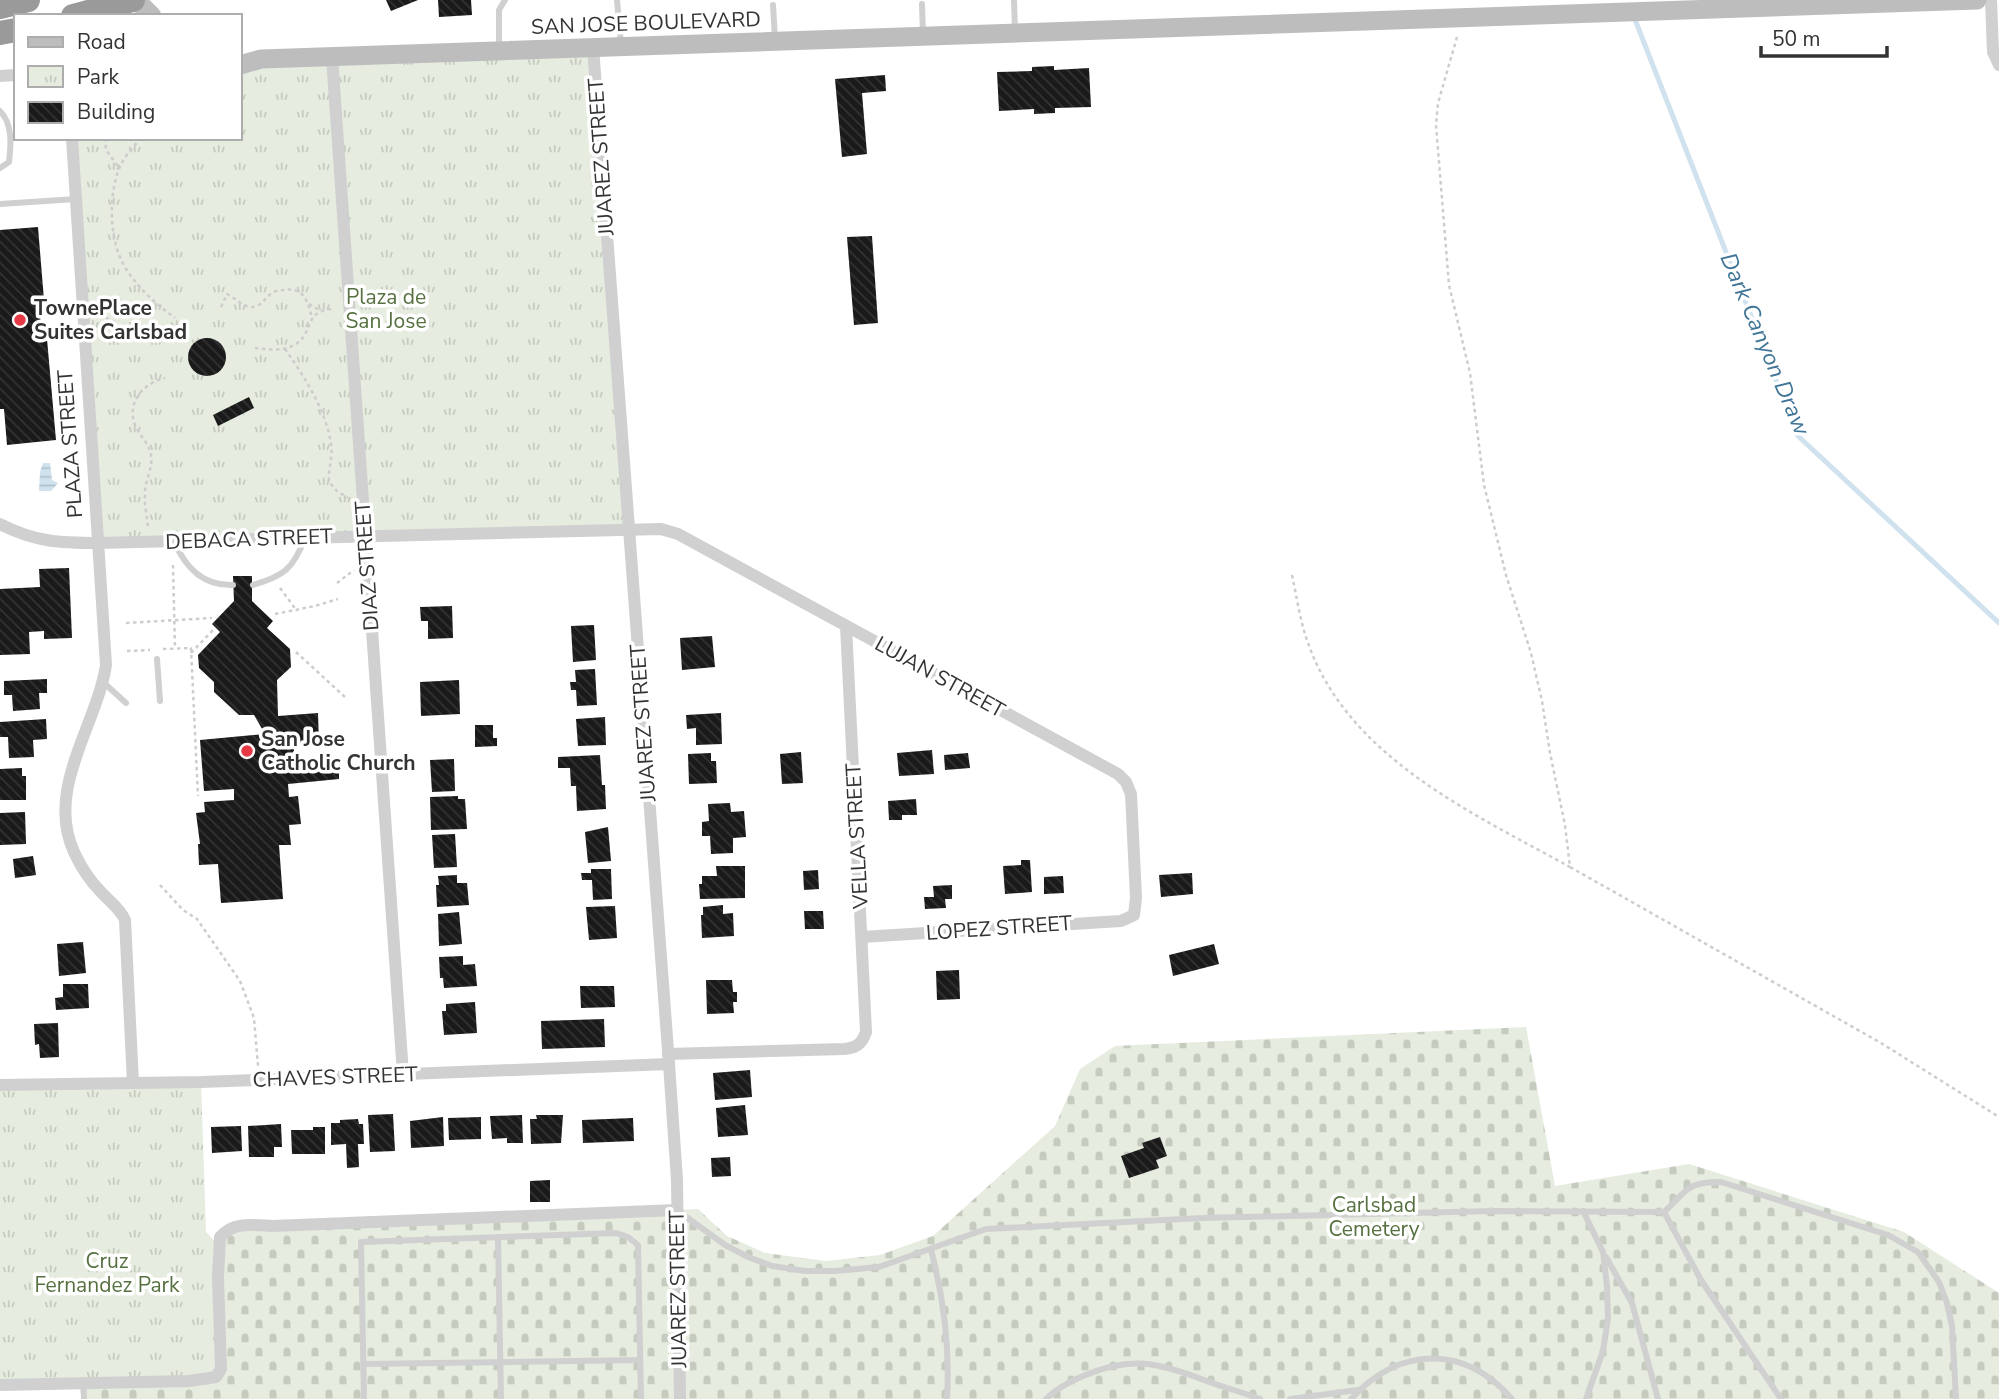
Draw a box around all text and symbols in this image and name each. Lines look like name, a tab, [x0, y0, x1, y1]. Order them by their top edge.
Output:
street label: SAN JOSE BOULEVARD	[531, 5, 761, 41]
legend	[14, 14, 242, 140]
scale bar	[1761, 14, 1887, 58]
text: 50 m	[1772, 25, 1821, 53]
text: Road	[77, 28, 126, 56]
text: Park	[77, 63, 119, 91]
street label: JUAREZ STREET	[582, 77, 621, 238]
text: Building	[77, 98, 155, 126]
water label: Dark Canyon Draw	[1713, 248, 1818, 440]
park label: Plaza de San Jose	[345, 283, 427, 335]
place label: TownePlace Suites Carlsbad	[34, 294, 187, 346]
marker: TownePlace Suites Carlsbad	[12, 312, 28, 328]
street label: PLAZA STREET	[51, 369, 89, 519]
street label: DIAZ STREET	[348, 500, 385, 632]
street label: DEBACA STREET	[165, 522, 334, 556]
street label: LUJAN STREET	[870, 630, 1010, 725]
street label: JUAREZ STREET	[624, 643, 663, 804]
place label: San Jose Catholic Church	[261, 725, 415, 777]
marker: San Jose Catholic Church	[239, 743, 255, 759]
street label: VELLA STREET	[839, 762, 875, 911]
street label: LOPEZ STREET	[925, 909, 1073, 947]
street label: CHAVES STREET	[252, 1060, 418, 1094]
park label: Carlsbad Cemetery	[1328, 1191, 1420, 1243]
street label: JUAREZ STREET	[663, 1210, 693, 1369]
park label: Cruz Fernandez Park	[34, 1247, 180, 1299]

